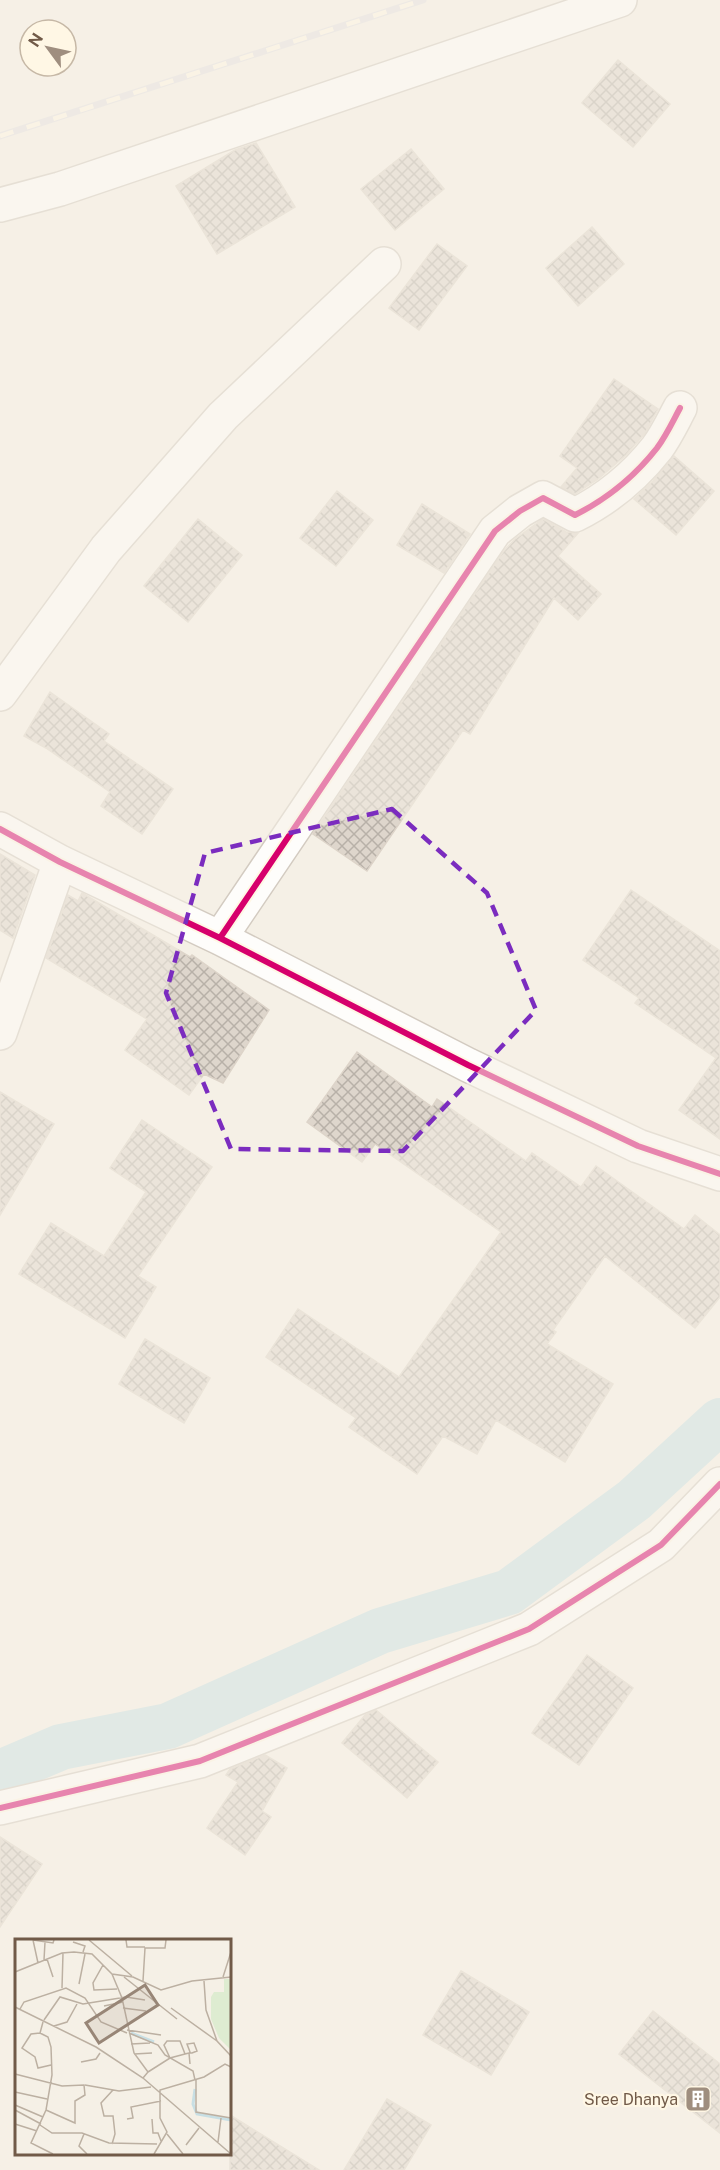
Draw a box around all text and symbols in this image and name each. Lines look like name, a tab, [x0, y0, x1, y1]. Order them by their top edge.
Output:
north arrow	[18, 18, 78, 78]
text: N	[24, 30, 47, 51]
inset map	[15, 1939, 231, 2155]
building icon: Sree Dhanya	[683, 2084, 713, 2114]
place label: Sree Dhanya	[584, 2090, 678, 2109]

